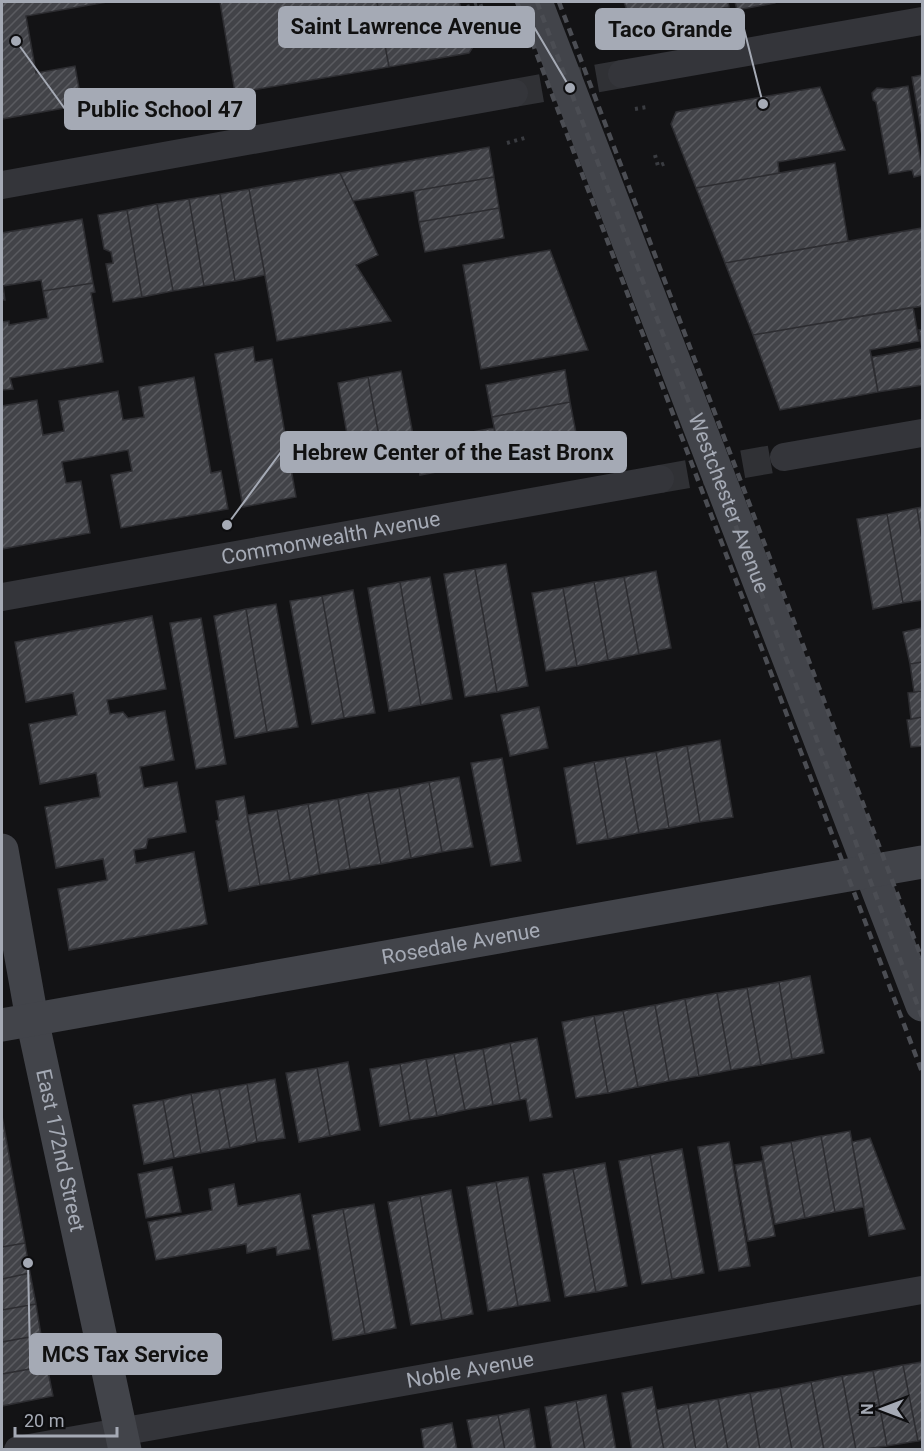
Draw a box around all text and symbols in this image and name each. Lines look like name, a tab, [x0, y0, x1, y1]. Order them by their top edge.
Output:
callout: Saint Lawrence Avenue	[279, 7, 534, 47]
callout: Taco Grande	[596, 9, 744, 49]
text: Saint Lawrence Avenue	[291, 14, 521, 39]
text: Taco Grande	[608, 17, 732, 42]
callout: Public School 47	[65, 89, 255, 129]
text: Public School 47	[77, 97, 243, 122]
street label: Westchester Avenue	[683, 410, 774, 597]
callout: Hebrew Center of the East Bronx	[281, 432, 626, 472]
text: Hebrew Center of the East Bronx	[292, 440, 615, 465]
street label: Commonwealth Avenue	[219, 507, 442, 569]
street label: Rosedale Avenue	[380, 918, 542, 970]
street label: East 172nd Street	[31, 1067, 90, 1234]
callout: MCS Tax Service	[30, 1334, 221, 1374]
text: MCS Tax Service	[42, 1342, 208, 1367]
street label: Noble Avenue	[404, 1347, 536, 1393]
north arrow	[852, 1379, 912, 1439]
scale bar	[15, 1400, 117, 1438]
text: N	[858, 1403, 877, 1415]
text: 20 m	[24, 1410, 64, 1431]

